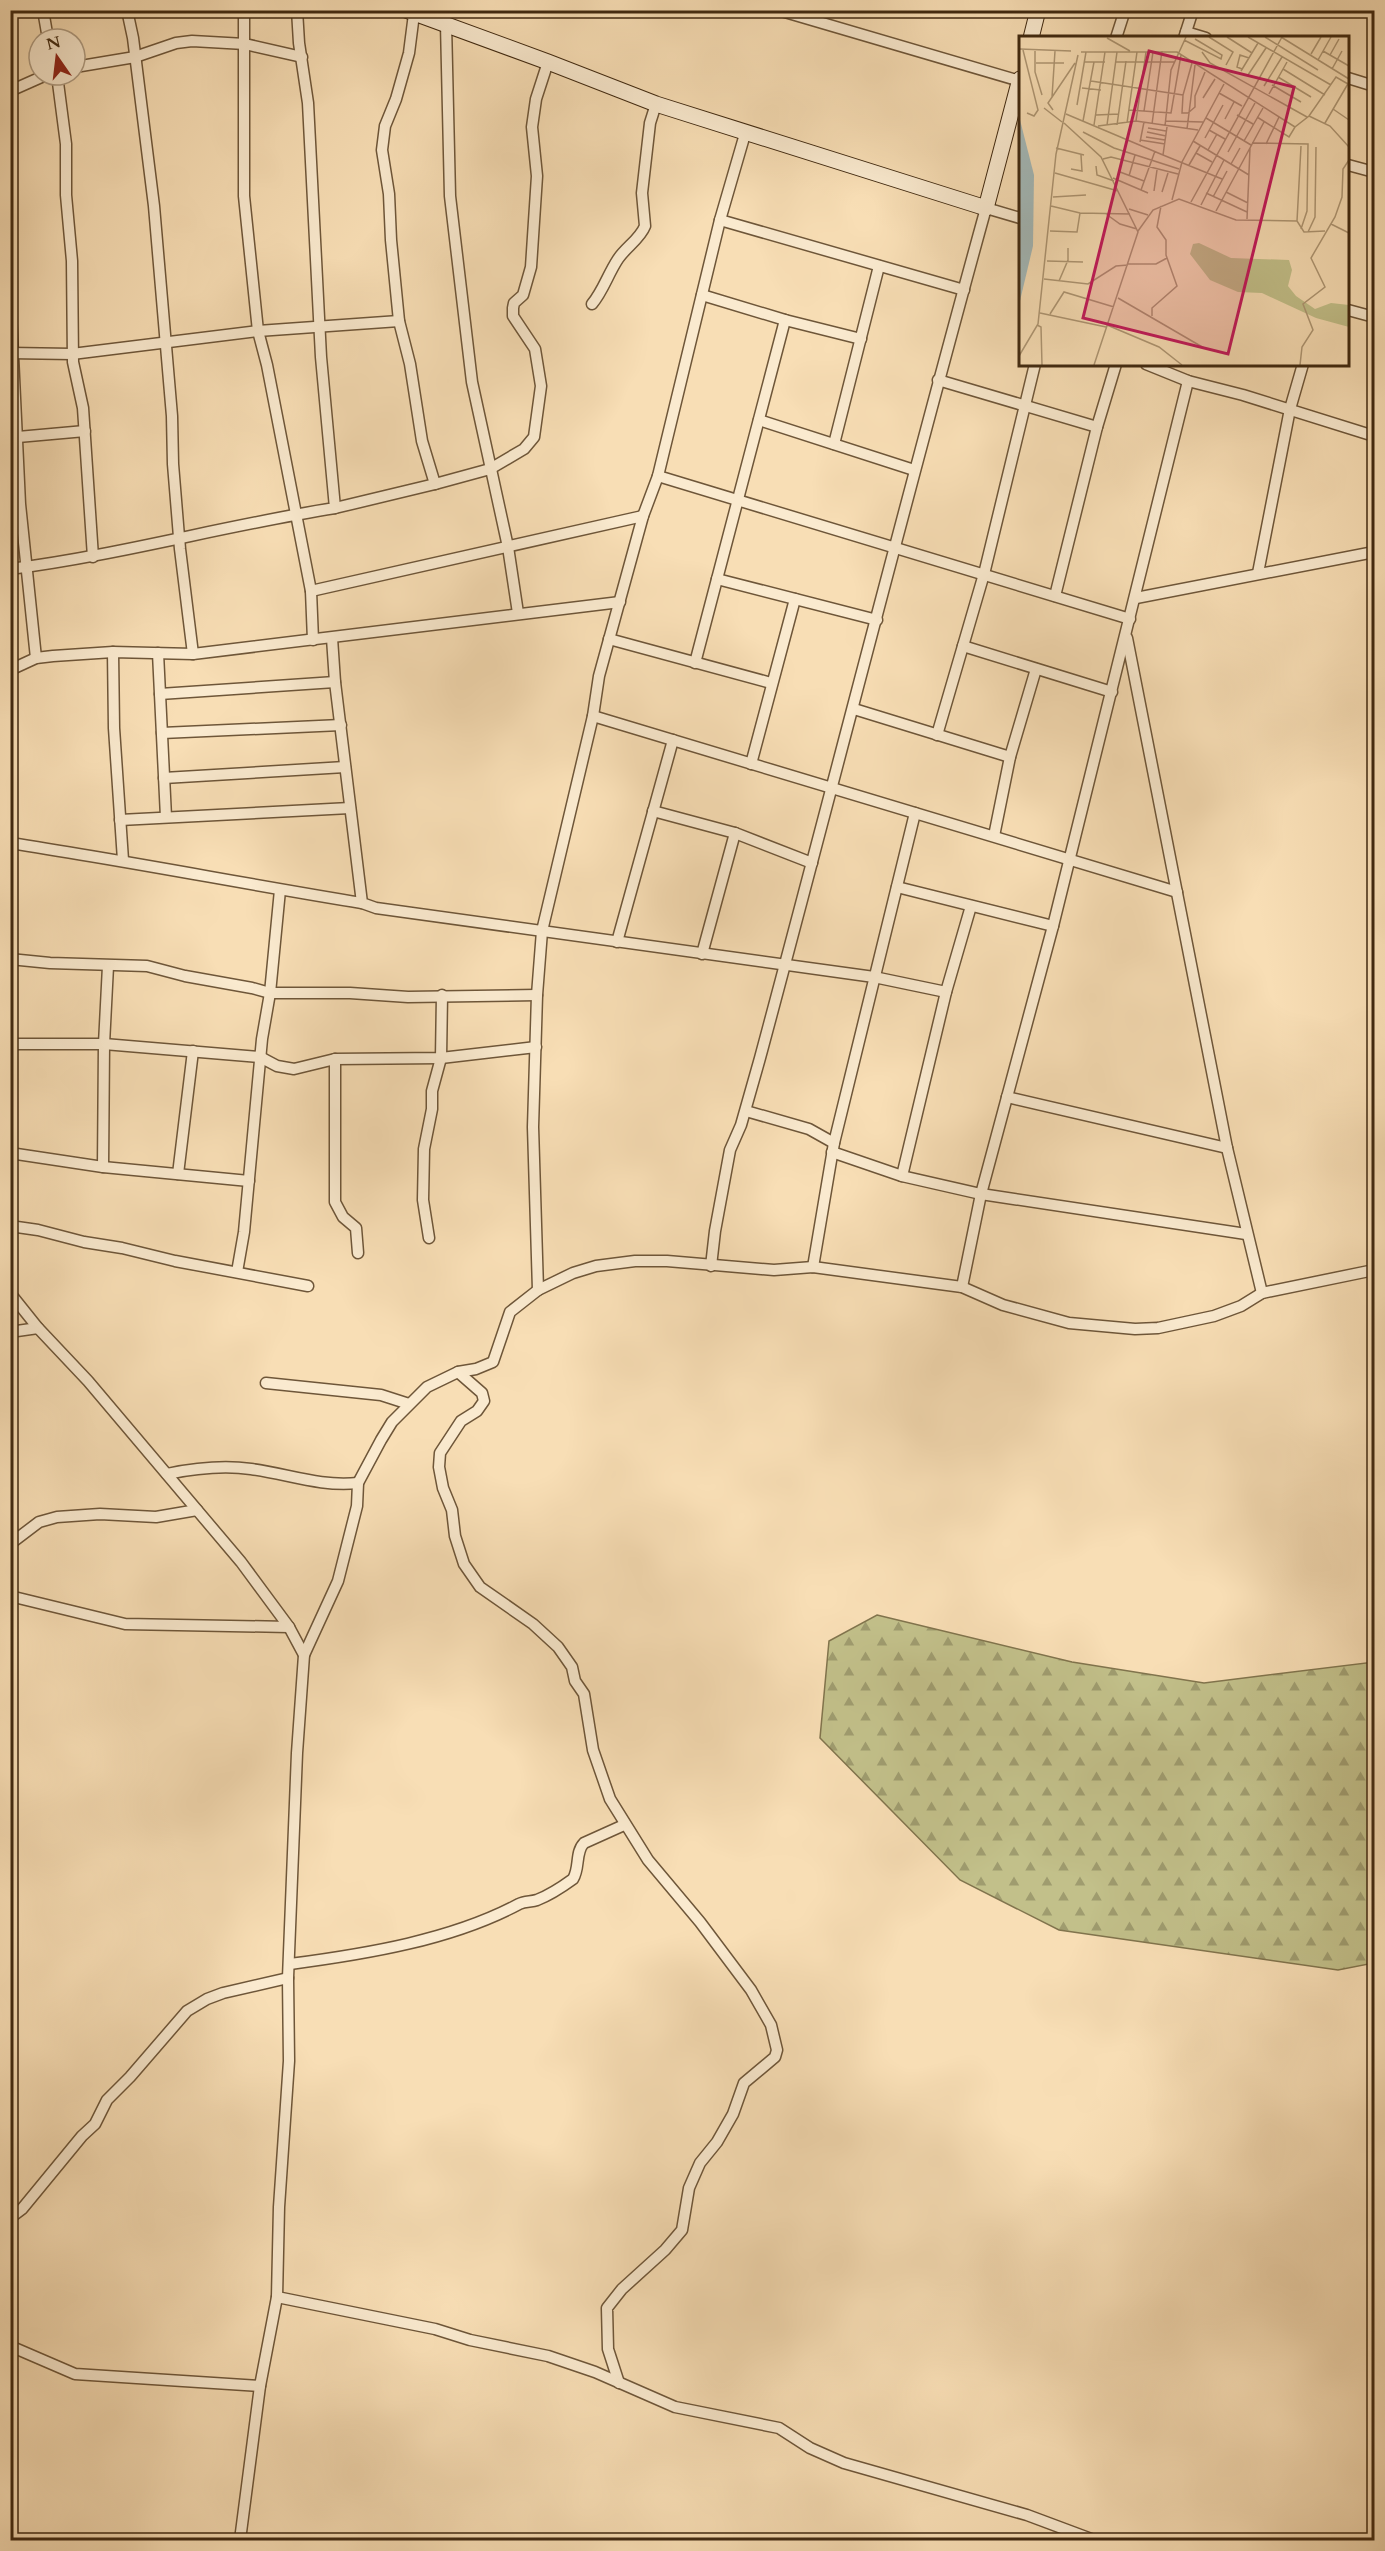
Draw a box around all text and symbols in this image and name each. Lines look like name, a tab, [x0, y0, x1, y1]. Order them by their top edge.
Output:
north arrow	[27, 27, 87, 87]
text: N	[44, 31, 63, 56]
inset map	[1019, 36, 1349, 366]

